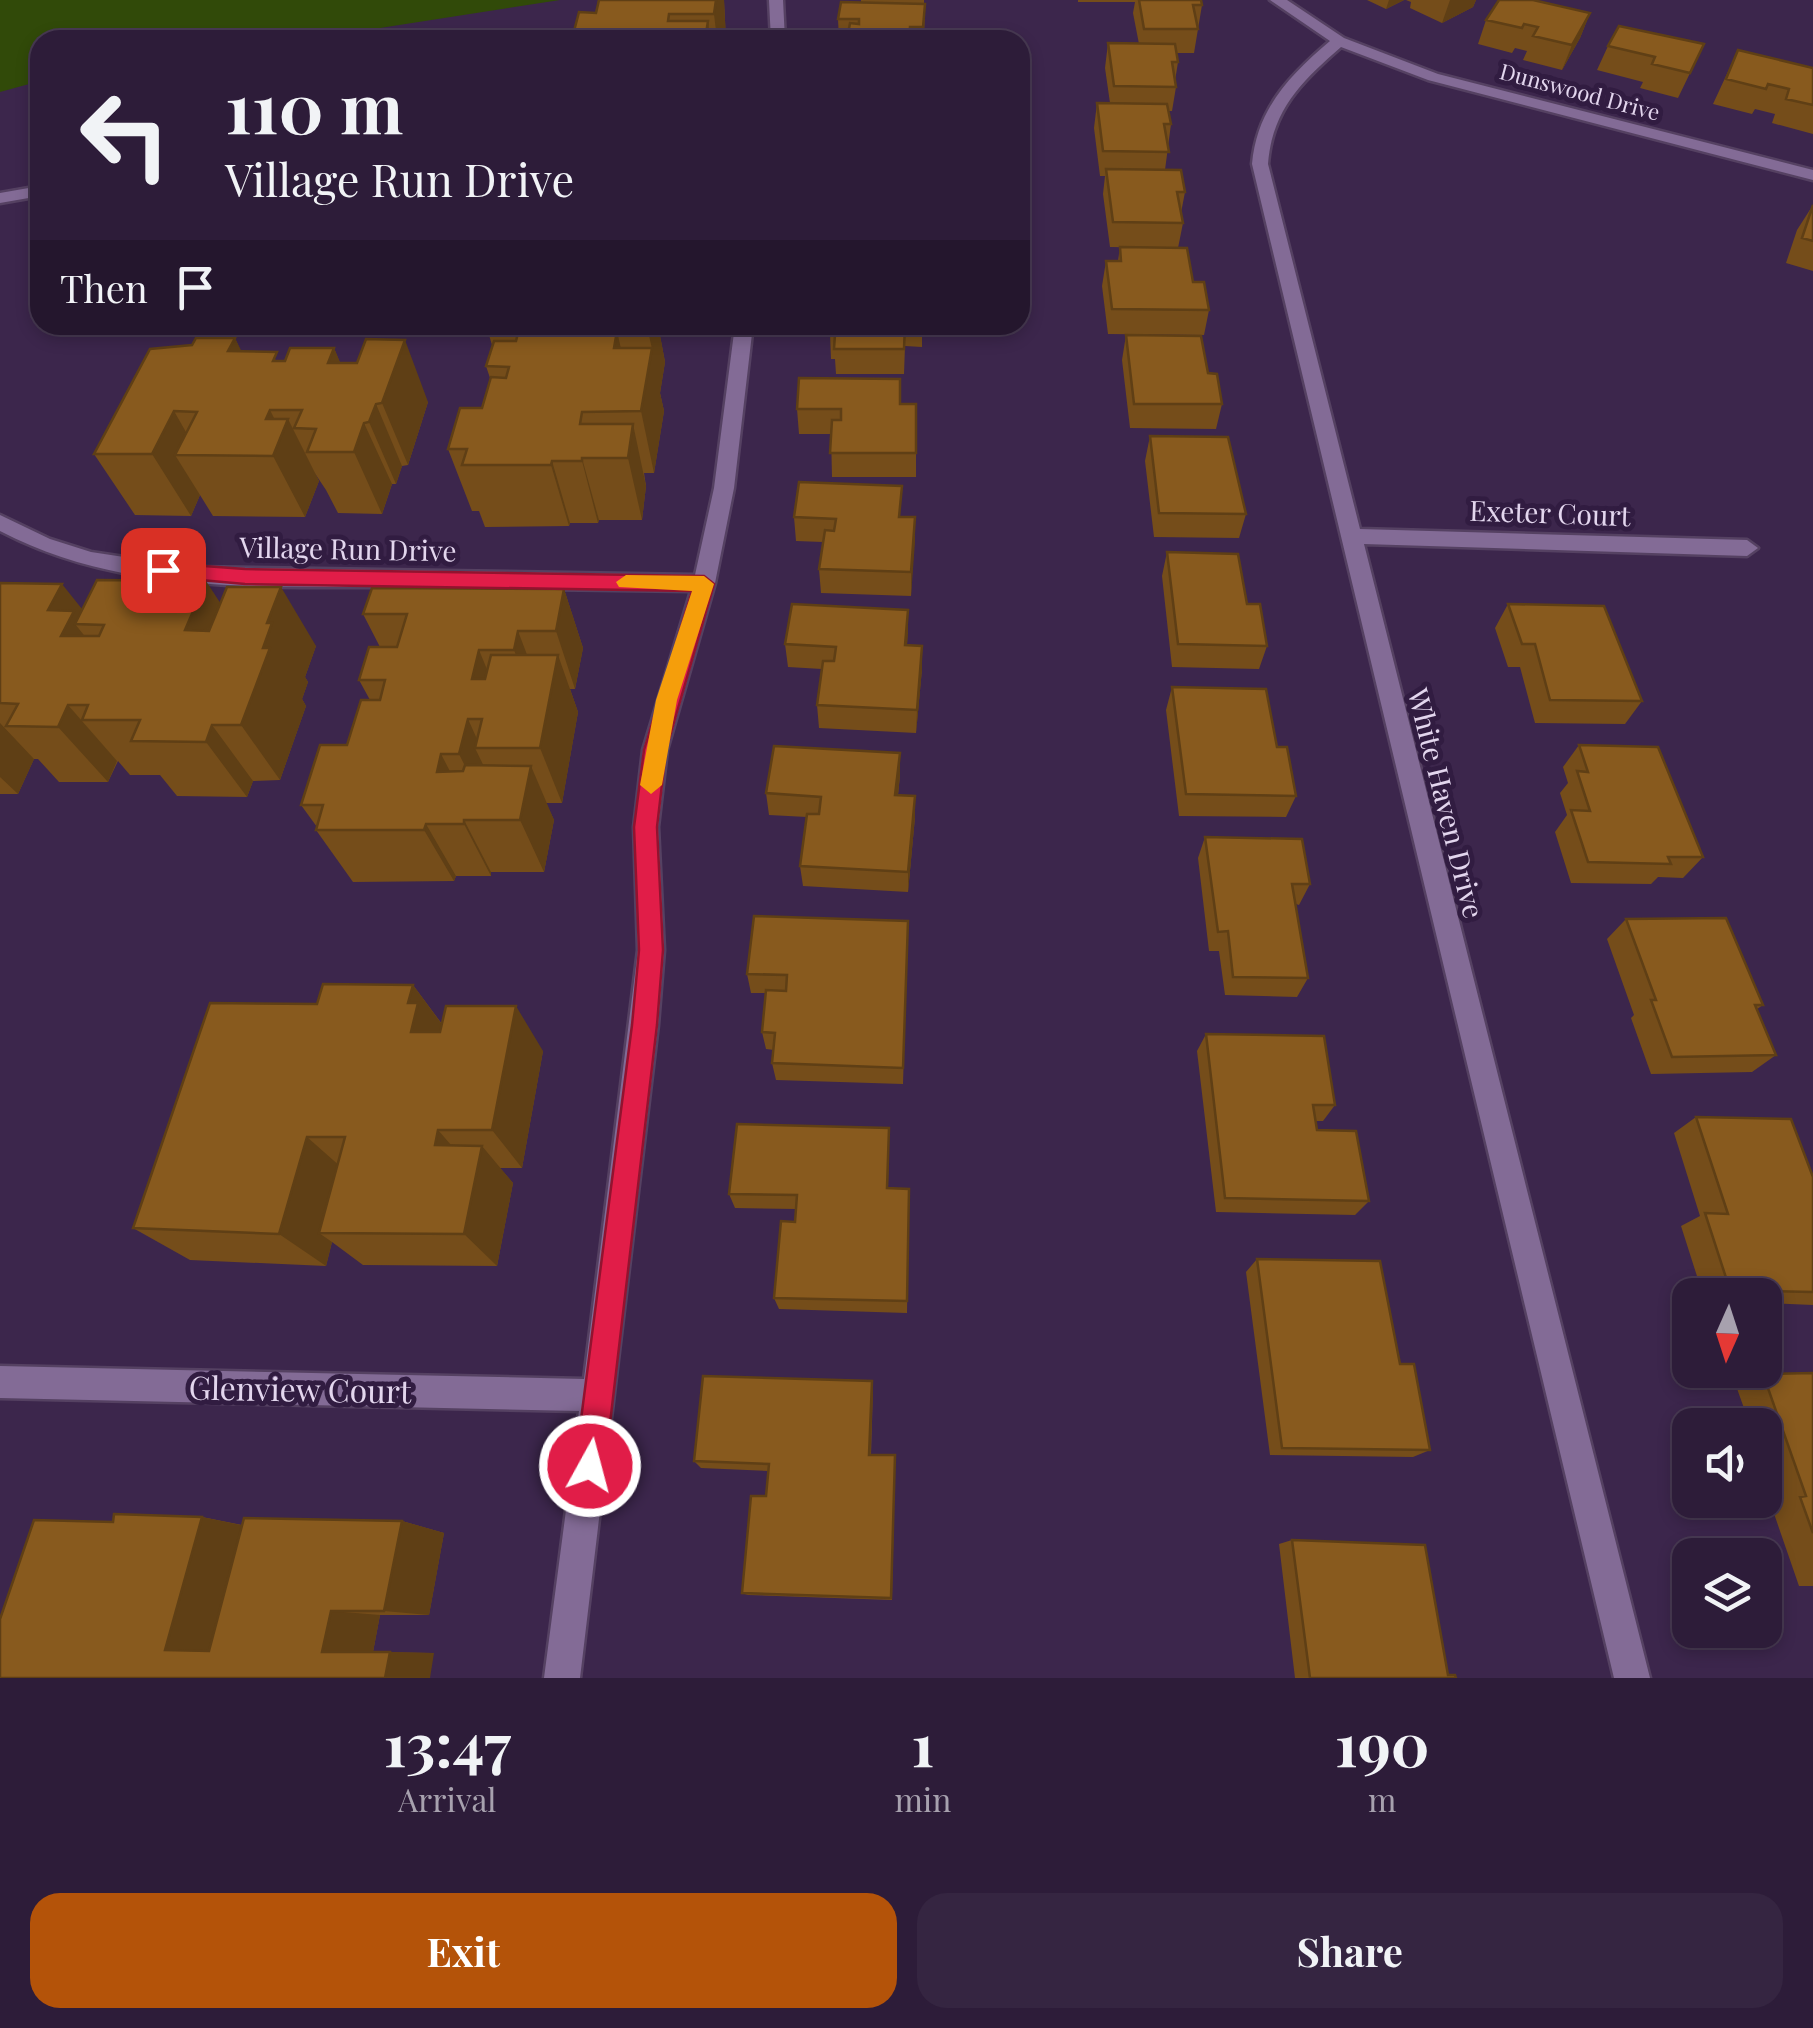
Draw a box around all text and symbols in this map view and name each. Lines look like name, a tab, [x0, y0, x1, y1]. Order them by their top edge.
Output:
street label: Dunswood Drive	[1497, 55, 1663, 127]
text: 110 m	[225, 58, 403, 152]
icon: left	[60, 70, 190, 200]
text: Village Run Drive	[225, 148, 574, 208]
icon: arrive	[168, 260, 223, 315]
text: Then	[60, 262, 148, 313]
street label: Exeter Court	[1469, 491, 1632, 533]
pin	[121, 528, 206, 613]
street label: Village Run Drive	[238, 528, 457, 568]
icon: arrive	[136, 543, 191, 598]
street label: White Haven Drive	[1400, 683, 1493, 922]
north arrow	[1672, 1278, 1782, 1388]
map controls	[1672, 1278, 1782, 1648]
street label: Glenview Court	[188, 1365, 412, 1411]
button: sound	[1672, 1408, 1782, 1518]
position arrow	[538, 1414, 642, 1518]
button: layers	[1672, 1538, 1782, 1648]
text: 13:47	[383, 1702, 511, 1782]
text: 1	[911, 1702, 934, 1782]
text: 190	[1335, 1702, 1430, 1782]
text: Arrival	[398, 1777, 496, 1820]
text: min	[894, 1777, 951, 1820]
text: m	[1368, 1777, 1396, 1820]
button: Exit	[30, 1893, 897, 2008]
button: Share	[917, 1893, 1783, 2008]

